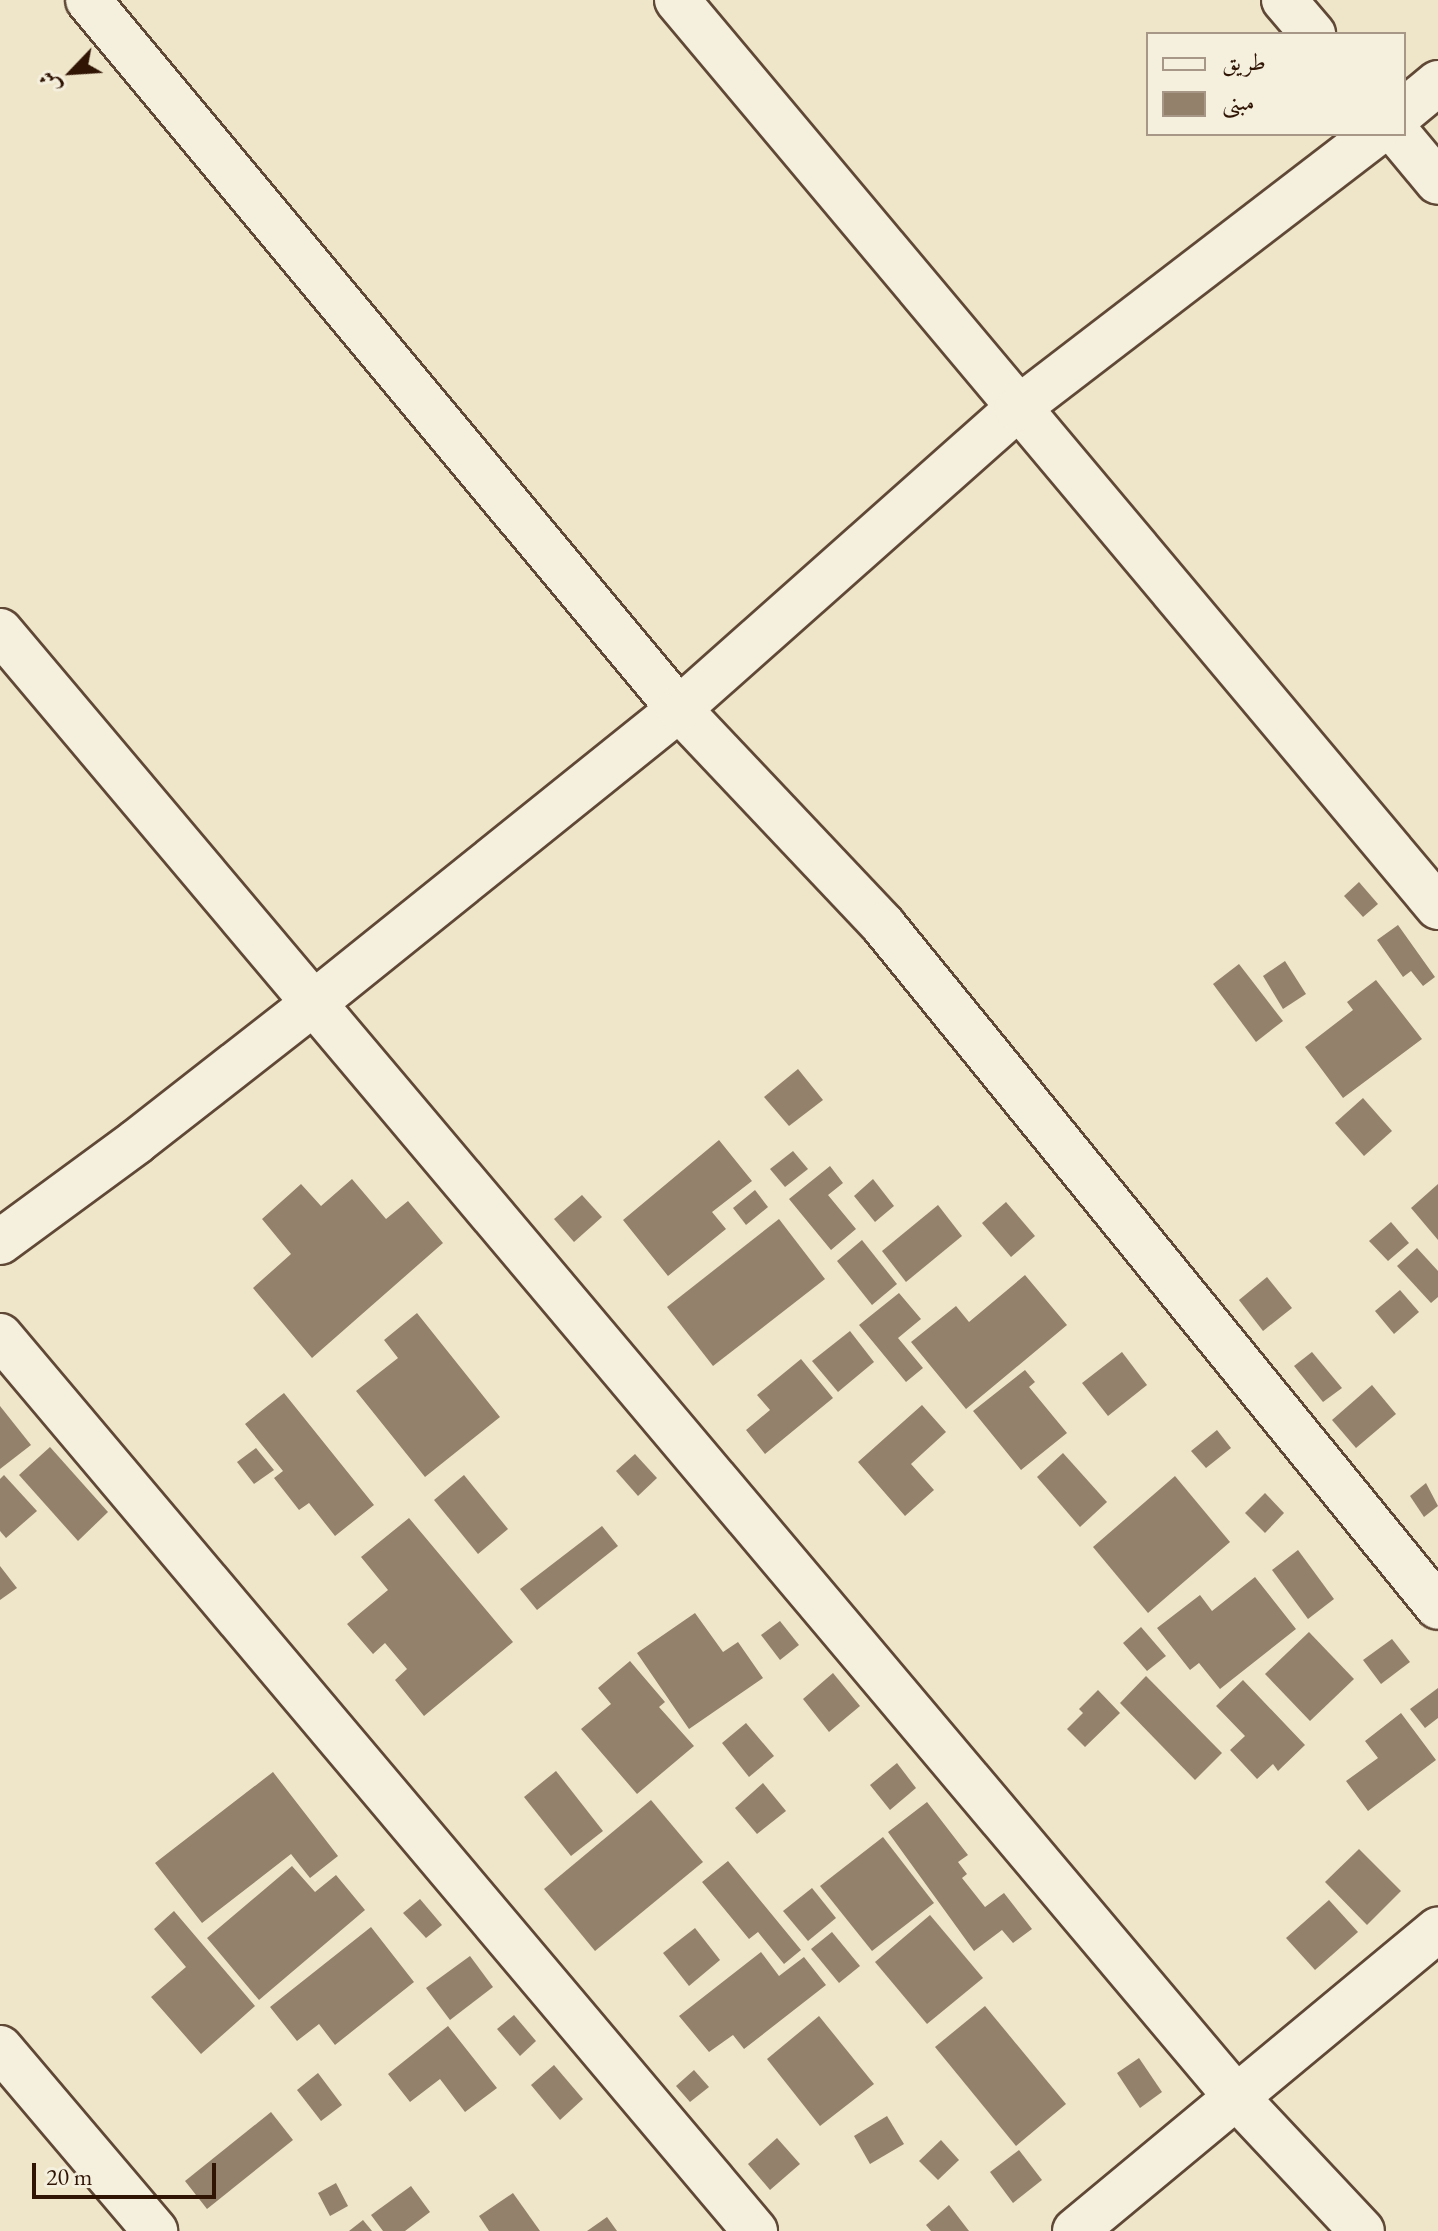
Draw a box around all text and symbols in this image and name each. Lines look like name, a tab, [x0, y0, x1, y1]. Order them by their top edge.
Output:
north arrow	[32, 32, 112, 112]
legend	[1146, 32, 1406, 136]
text: طريق	[1222, 46, 1266, 77]
text: ش	[32, 66, 68, 98]
text: مبنى	[1222, 86, 1255, 117]
scale bar	[36, 2147, 220, 2197]
text: 20 m	[46, 2161, 93, 2192]

